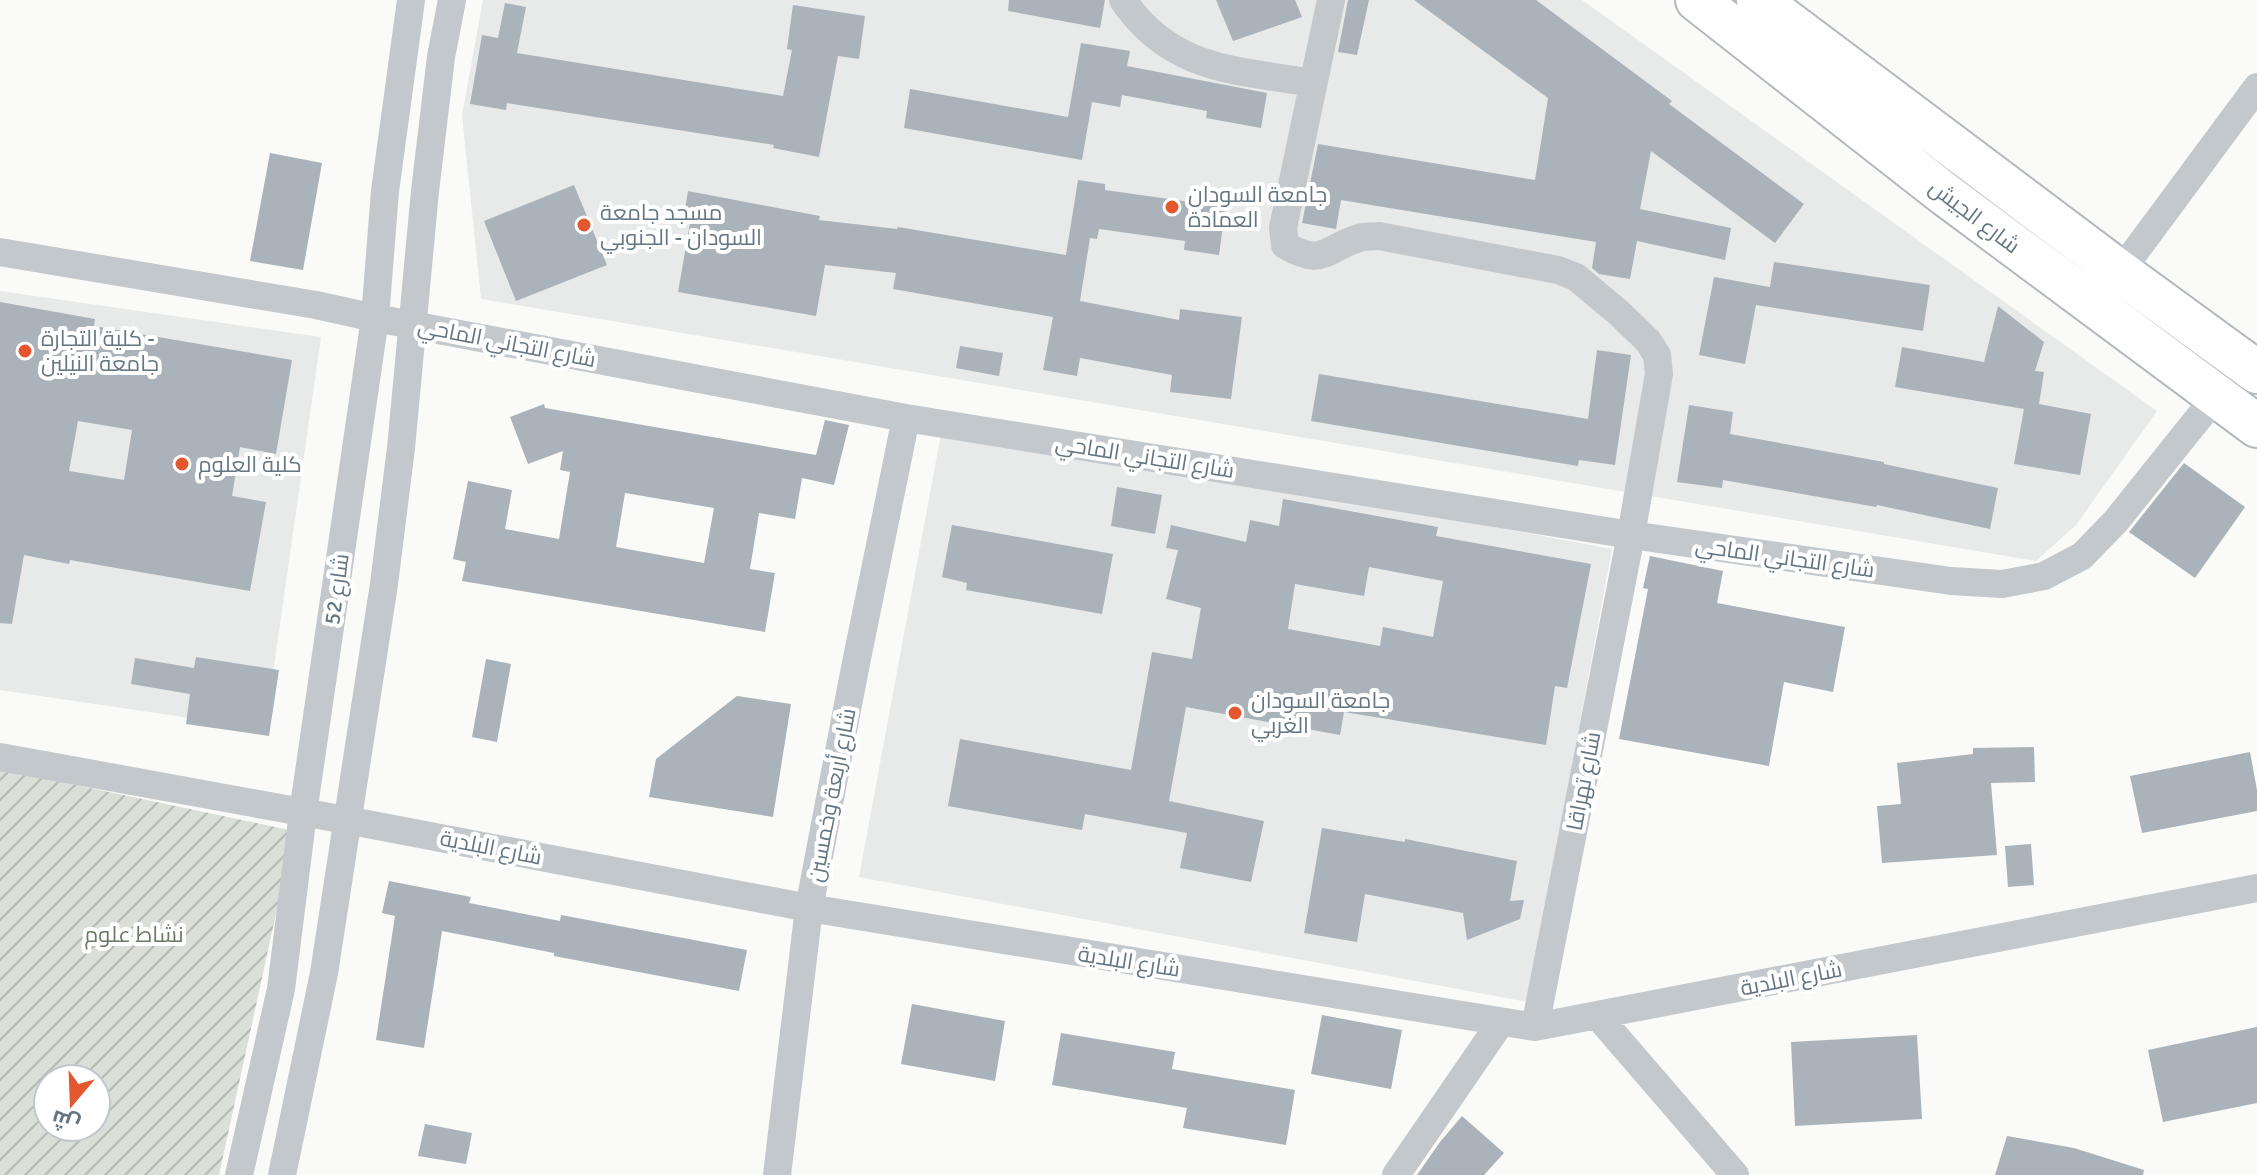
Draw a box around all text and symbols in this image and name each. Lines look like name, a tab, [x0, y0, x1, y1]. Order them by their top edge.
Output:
street label: شارع الجيش	[1923, 174, 2025, 260]
place label: جامعة السودان العمادة	[1188, 181, 1327, 233]
marker: جامعة السودان العمادة	[1163, 198, 1181, 216]
place label: مسجد جامعة السودان - الجنوبي	[600, 199, 762, 254]
marker: مسجد جامعة السودان - الجنوبي	[575, 216, 593, 234]
street label: شارع التجاني الماحي	[415, 312, 598, 376]
place label: كلية التجارة - جامعة النيلين	[41, 325, 159, 377]
marker: كلية التجارة - جامعة النيلين	[16, 342, 34, 360]
street label: شارع التجاني الماحي	[1053, 429, 1236, 487]
place label: كلية العلوم	[198, 451, 302, 480]
marker: كلية العلوم	[173, 455, 191, 473]
street label: شارع التجاني الماحي	[1693, 532, 1876, 586]
street label: شارع 52	[318, 552, 356, 626]
place label: جامعة السودان الغربي	[1251, 687, 1390, 742]
marker: جامعة السودان الغربي	[1226, 704, 1244, 722]
street label: شارع أربعة وخمسين	[801, 706, 863, 884]
street label: شارع تهراقا	[1561, 729, 1607, 833]
street label: شارع البلدية	[438, 824, 544, 872]
park label: نشاط علوم	[84, 921, 184, 950]
street label: شارع البلدية	[1076, 940, 1182, 984]
street label: شارع البلدية	[1738, 955, 1844, 1003]
north arrow	[32, 1063, 112, 1143]
text: ش	[48, 1104, 83, 1139]

